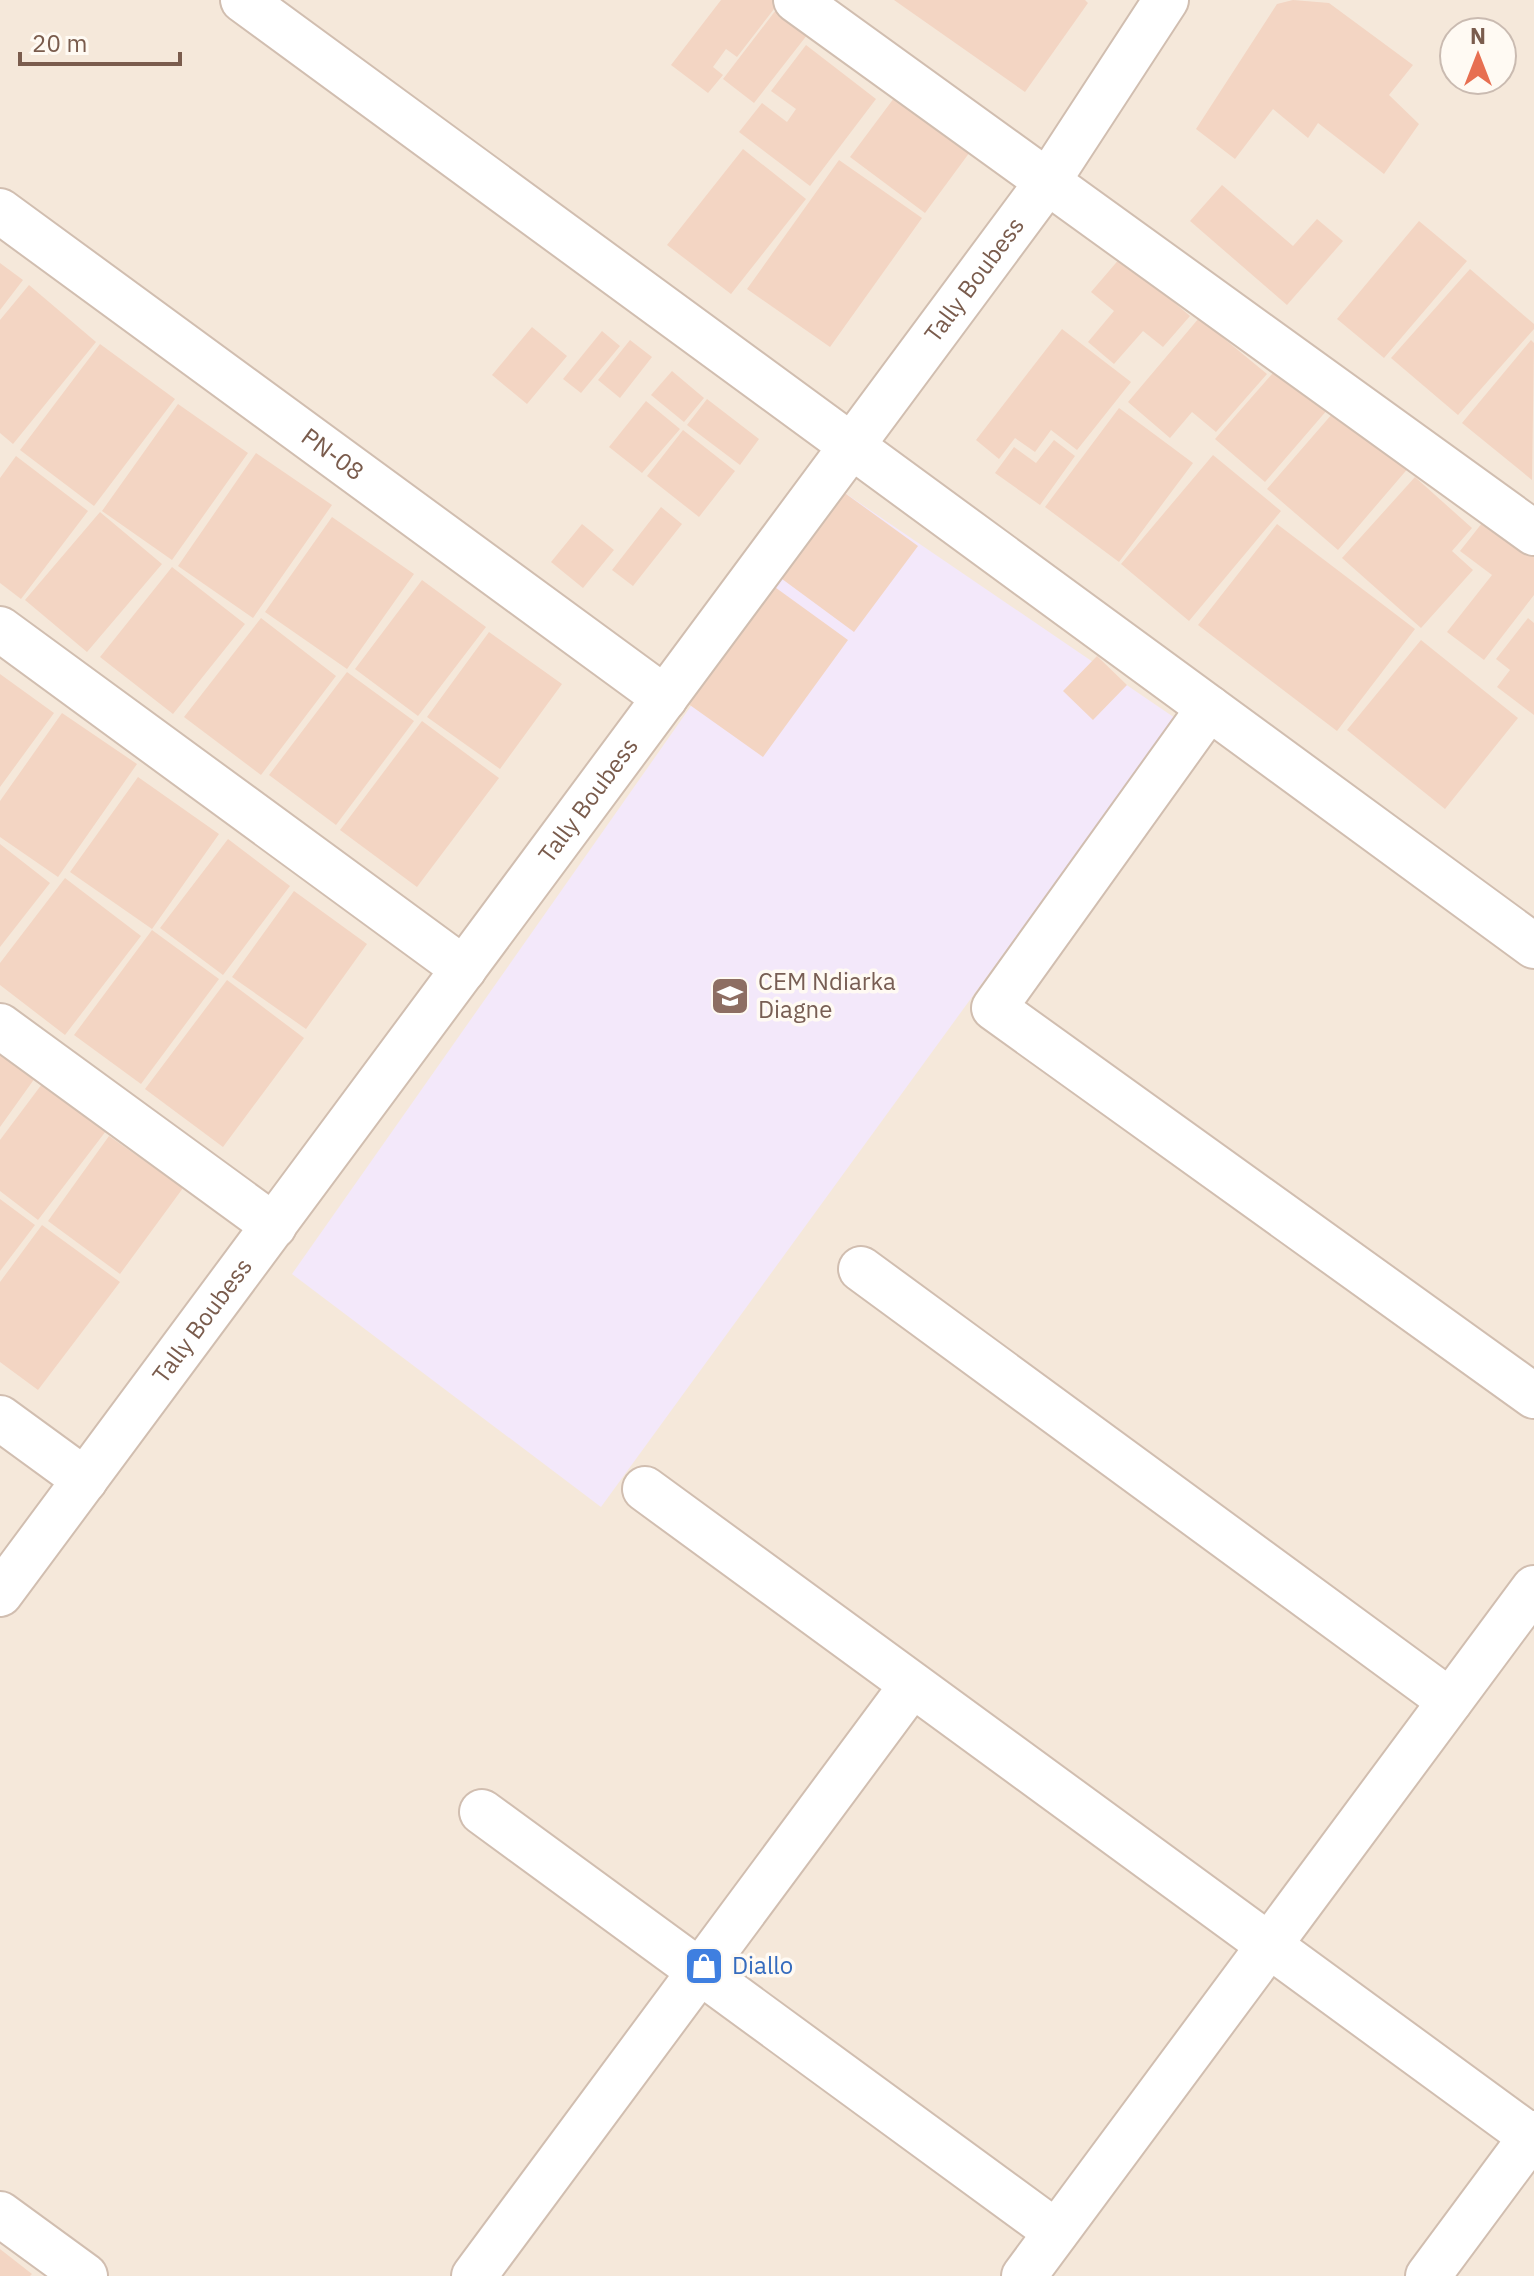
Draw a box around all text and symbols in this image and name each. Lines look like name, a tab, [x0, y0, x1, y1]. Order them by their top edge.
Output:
scale bar	[20, 16, 180, 66]
north arrow	[1438, 16, 1518, 96]
text: N	[1470, 21, 1486, 50]
text: 20 m	[32, 27, 87, 59]
street label: Tally Boubess	[917, 210, 1031, 349]
street label: PN-08	[295, 420, 371, 487]
street label: Tally Boubess	[531, 731, 645, 869]
place label: CEM Ndiarka Diagne	[758, 965, 896, 1025]
school or university icon: CEM Ndiarka Diagne	[709, 975, 751, 1017]
street label: Tally Boubess	[145, 1251, 259, 1389]
shop icon: Diallo	[683, 1945, 725, 1987]
place label: Diallo	[732, 1949, 793, 1981]

